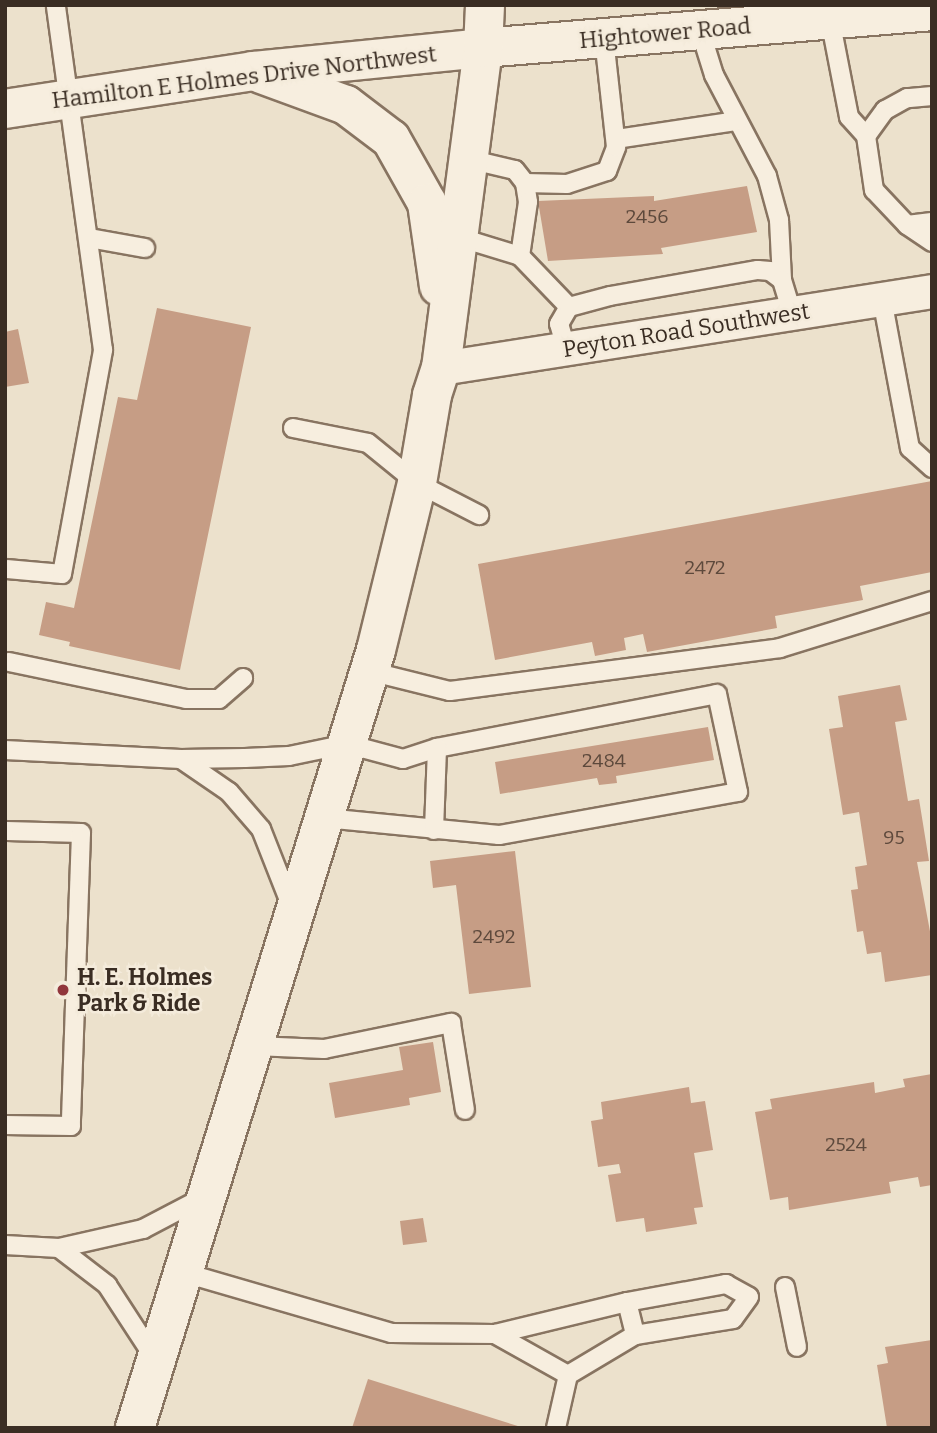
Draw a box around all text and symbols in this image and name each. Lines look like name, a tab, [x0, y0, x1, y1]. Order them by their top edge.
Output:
street label: Hightower Road	[578, 12, 752, 54]
street label: Hamilton E Holmes Drive Northwest	[50, 40, 438, 114]
house number: 2456	[626, 206, 668, 228]
street label: Peyton Road Southwest	[561, 297, 811, 363]
house number: 2472	[685, 557, 725, 579]
house number: 2484	[582, 750, 626, 772]
house number: 95	[883, 827, 905, 849]
house number: 2492	[473, 926, 515, 948]
place label: H. E. Holmes Park & Ride	[77, 963, 212, 1017]
marker: H. E. Holmes Park & Ride	[55, 982, 71, 998]
house number: 2524	[825, 1134, 867, 1156]

